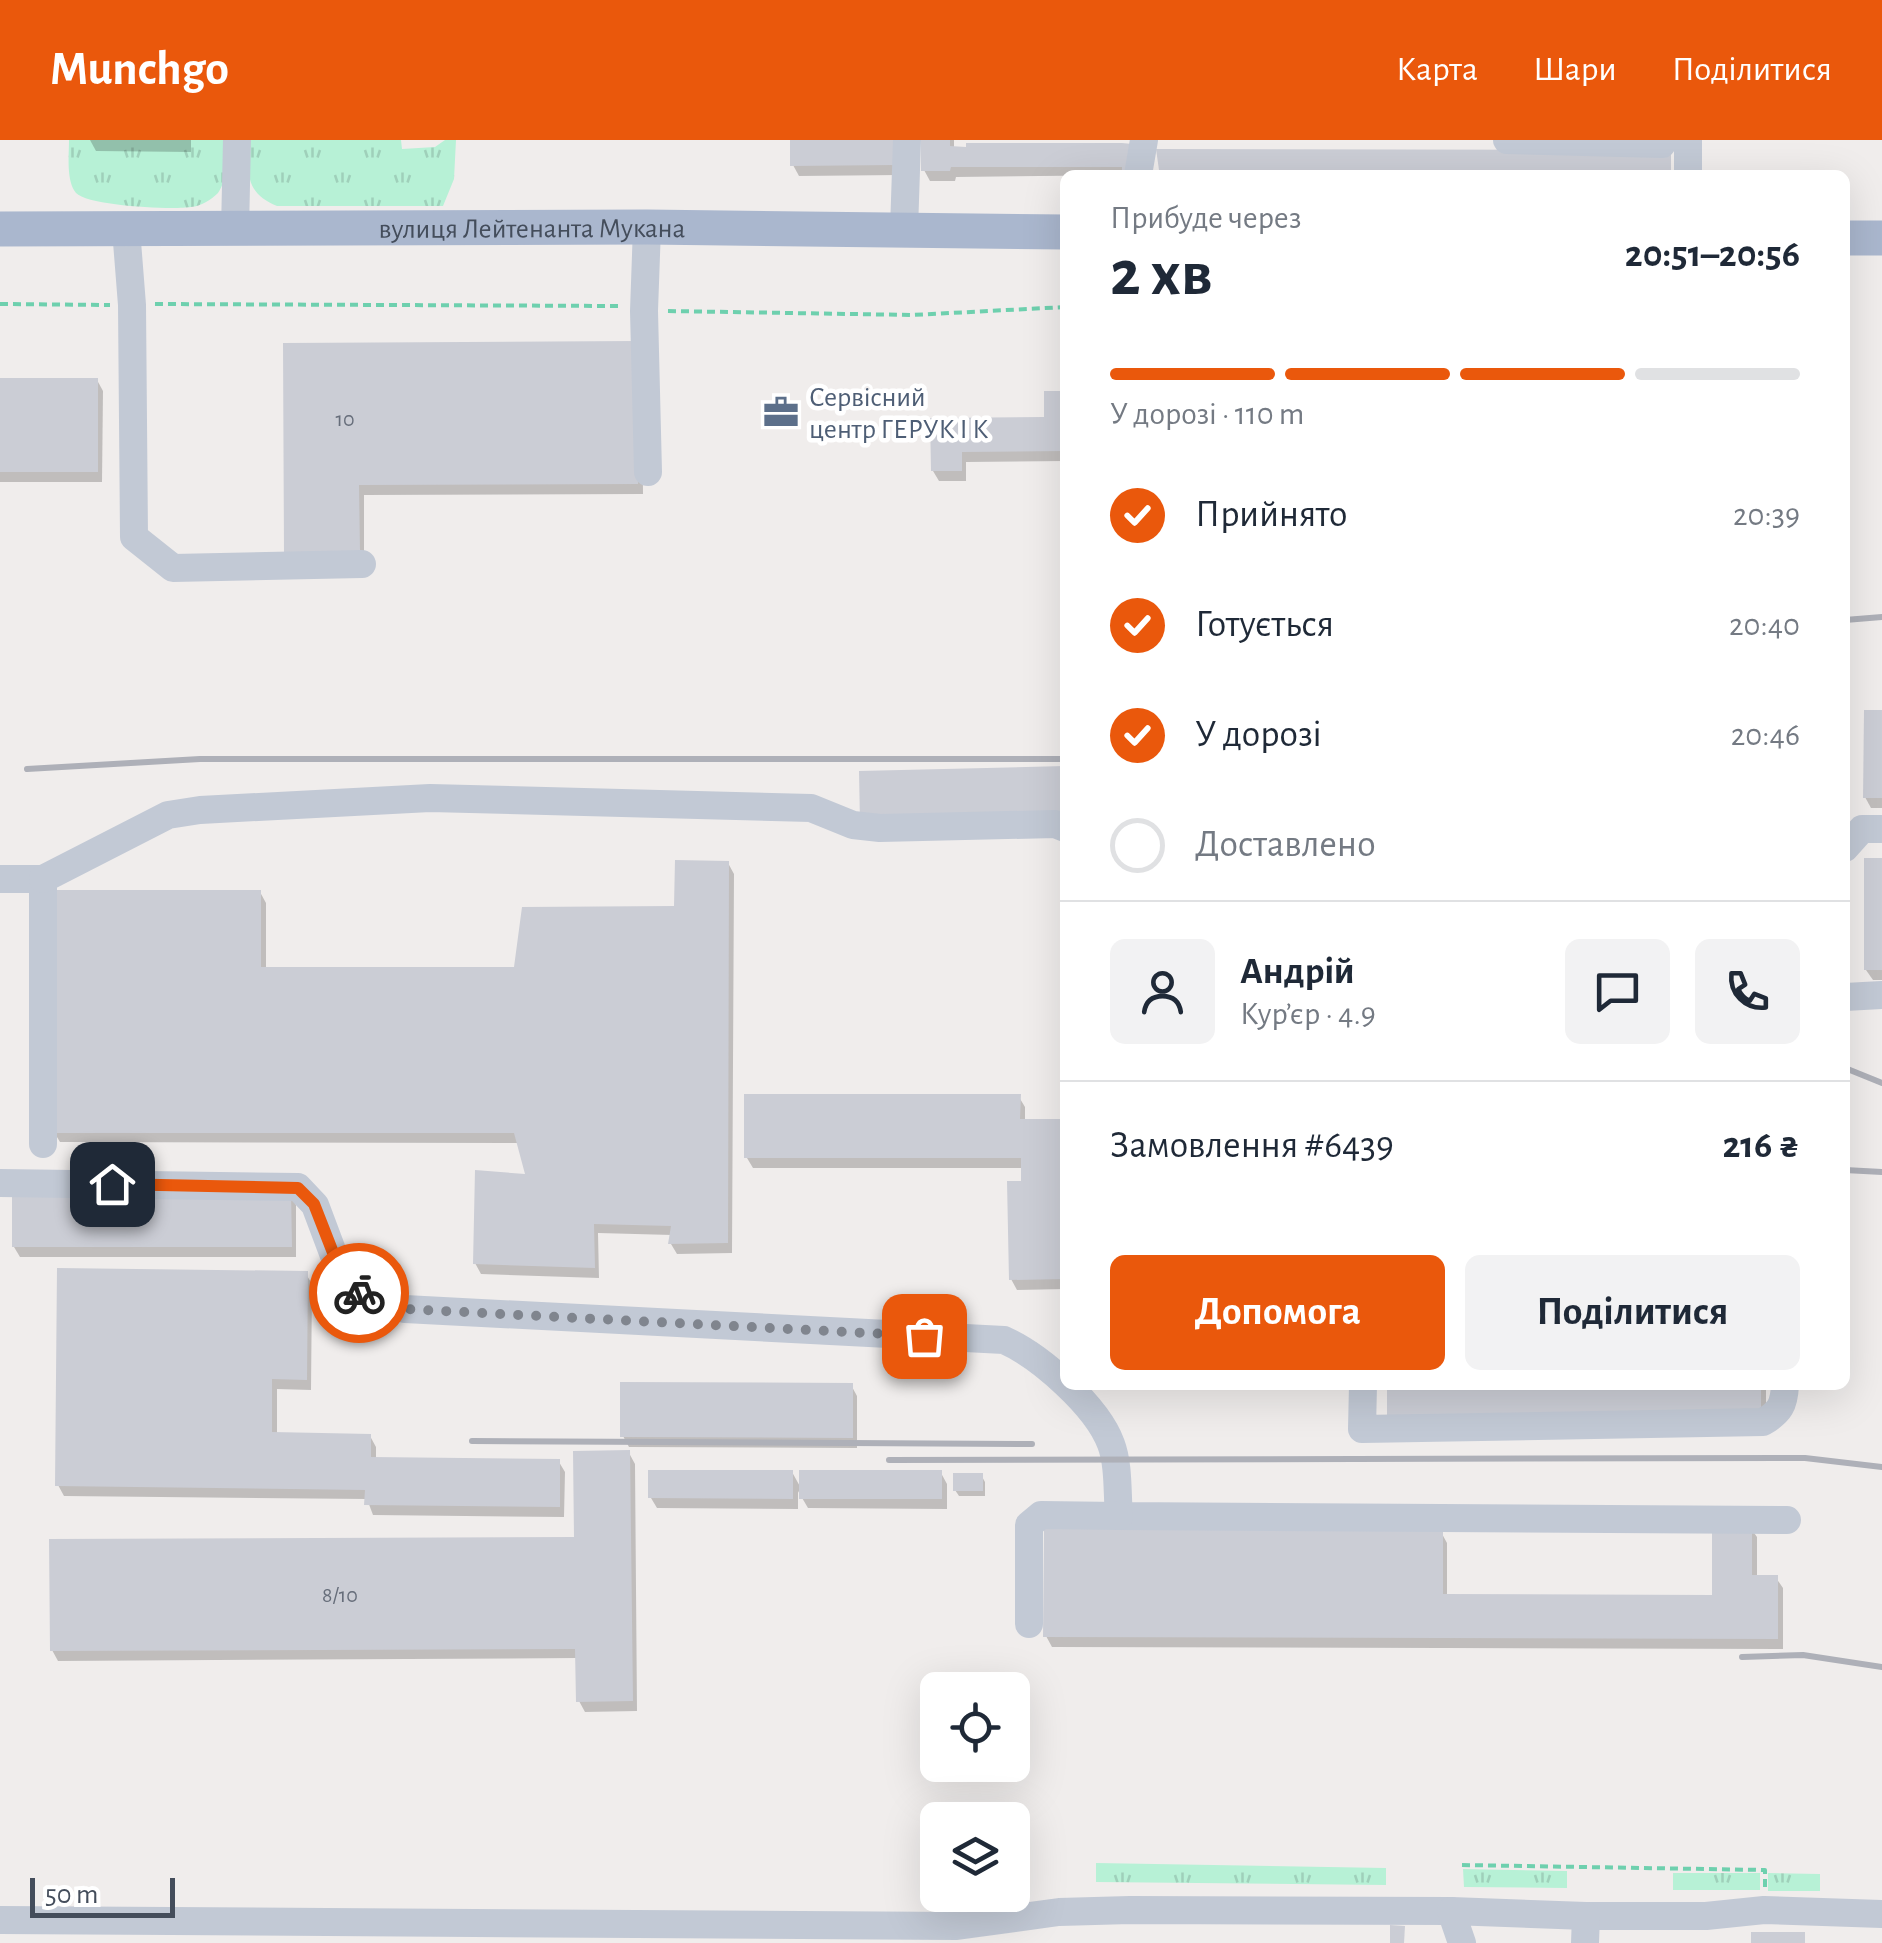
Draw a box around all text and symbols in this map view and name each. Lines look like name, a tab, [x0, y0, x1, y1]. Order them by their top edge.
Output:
text: Munchgo	[50, 46, 229, 94]
text: Карта	[1396, 52, 1478, 87]
text: Шари	[1533, 52, 1617, 87]
text: Поділитися	[1672, 52, 1832, 87]
text: Прибуде через	[1110, 202, 1302, 234]
street label: вулиця Лейтенанта Мукана	[378, 215, 686, 244]
text: 20:51–20:56	[1625, 236, 1800, 274]
text: 2 хв	[1110, 242, 1213, 307]
place label: Сервісний центр ГЕРУК І К	[809, 384, 989, 444]
office icon: Сервісний центр ГЕРУК І К	[762, 393, 800, 431]
text: У дорозі · 110 m	[1110, 398, 1304, 430]
house number: 10	[335, 408, 355, 430]
icon: check	[1110, 488, 1165, 543]
text: Прийнято	[1195, 496, 1348, 534]
text: 20:39	[1733, 499, 1800, 531]
icon: check	[1110, 598, 1165, 653]
text: Готується	[1195, 606, 1334, 644]
text: 20:40	[1729, 609, 1800, 641]
icon: check	[1110, 708, 1165, 763]
text: У дорозі	[1195, 716, 1322, 754]
text: 20:46	[1731, 719, 1800, 751]
text: Доставлено	[1195, 826, 1376, 864]
button: person	[1110, 939, 1215, 1044]
button: chat	[1565, 939, 1670, 1044]
button: phone	[1695, 939, 1800, 1044]
text: Андрій	[1240, 953, 1355, 991]
text: Кур’єр · 4.9	[1240, 998, 1376, 1030]
text: Замовлення #6439	[1110, 1127, 1394, 1165]
text: 216 ₴	[1722, 1127, 1800, 1165]
pin	[70, 1142, 155, 1227]
icon: home	[85, 1157, 140, 1212]
courier	[309, 1243, 409, 1343]
button: Допомога	[1110, 1255, 1445, 1370]
button: Поділитися	[1465, 1255, 1800, 1370]
icon: bike	[332, 1266, 387, 1321]
pin	[882, 1294, 967, 1379]
icon: bag	[897, 1309, 952, 1364]
house number: 8/10	[322, 1584, 358, 1606]
map controls	[920, 1672, 1030, 1912]
button: locate	[920, 1672, 1030, 1782]
button: layers	[920, 1802, 1030, 1912]
scale bar	[30, 1873, 175, 1918]
text: 50 m	[45, 1881, 99, 1909]

